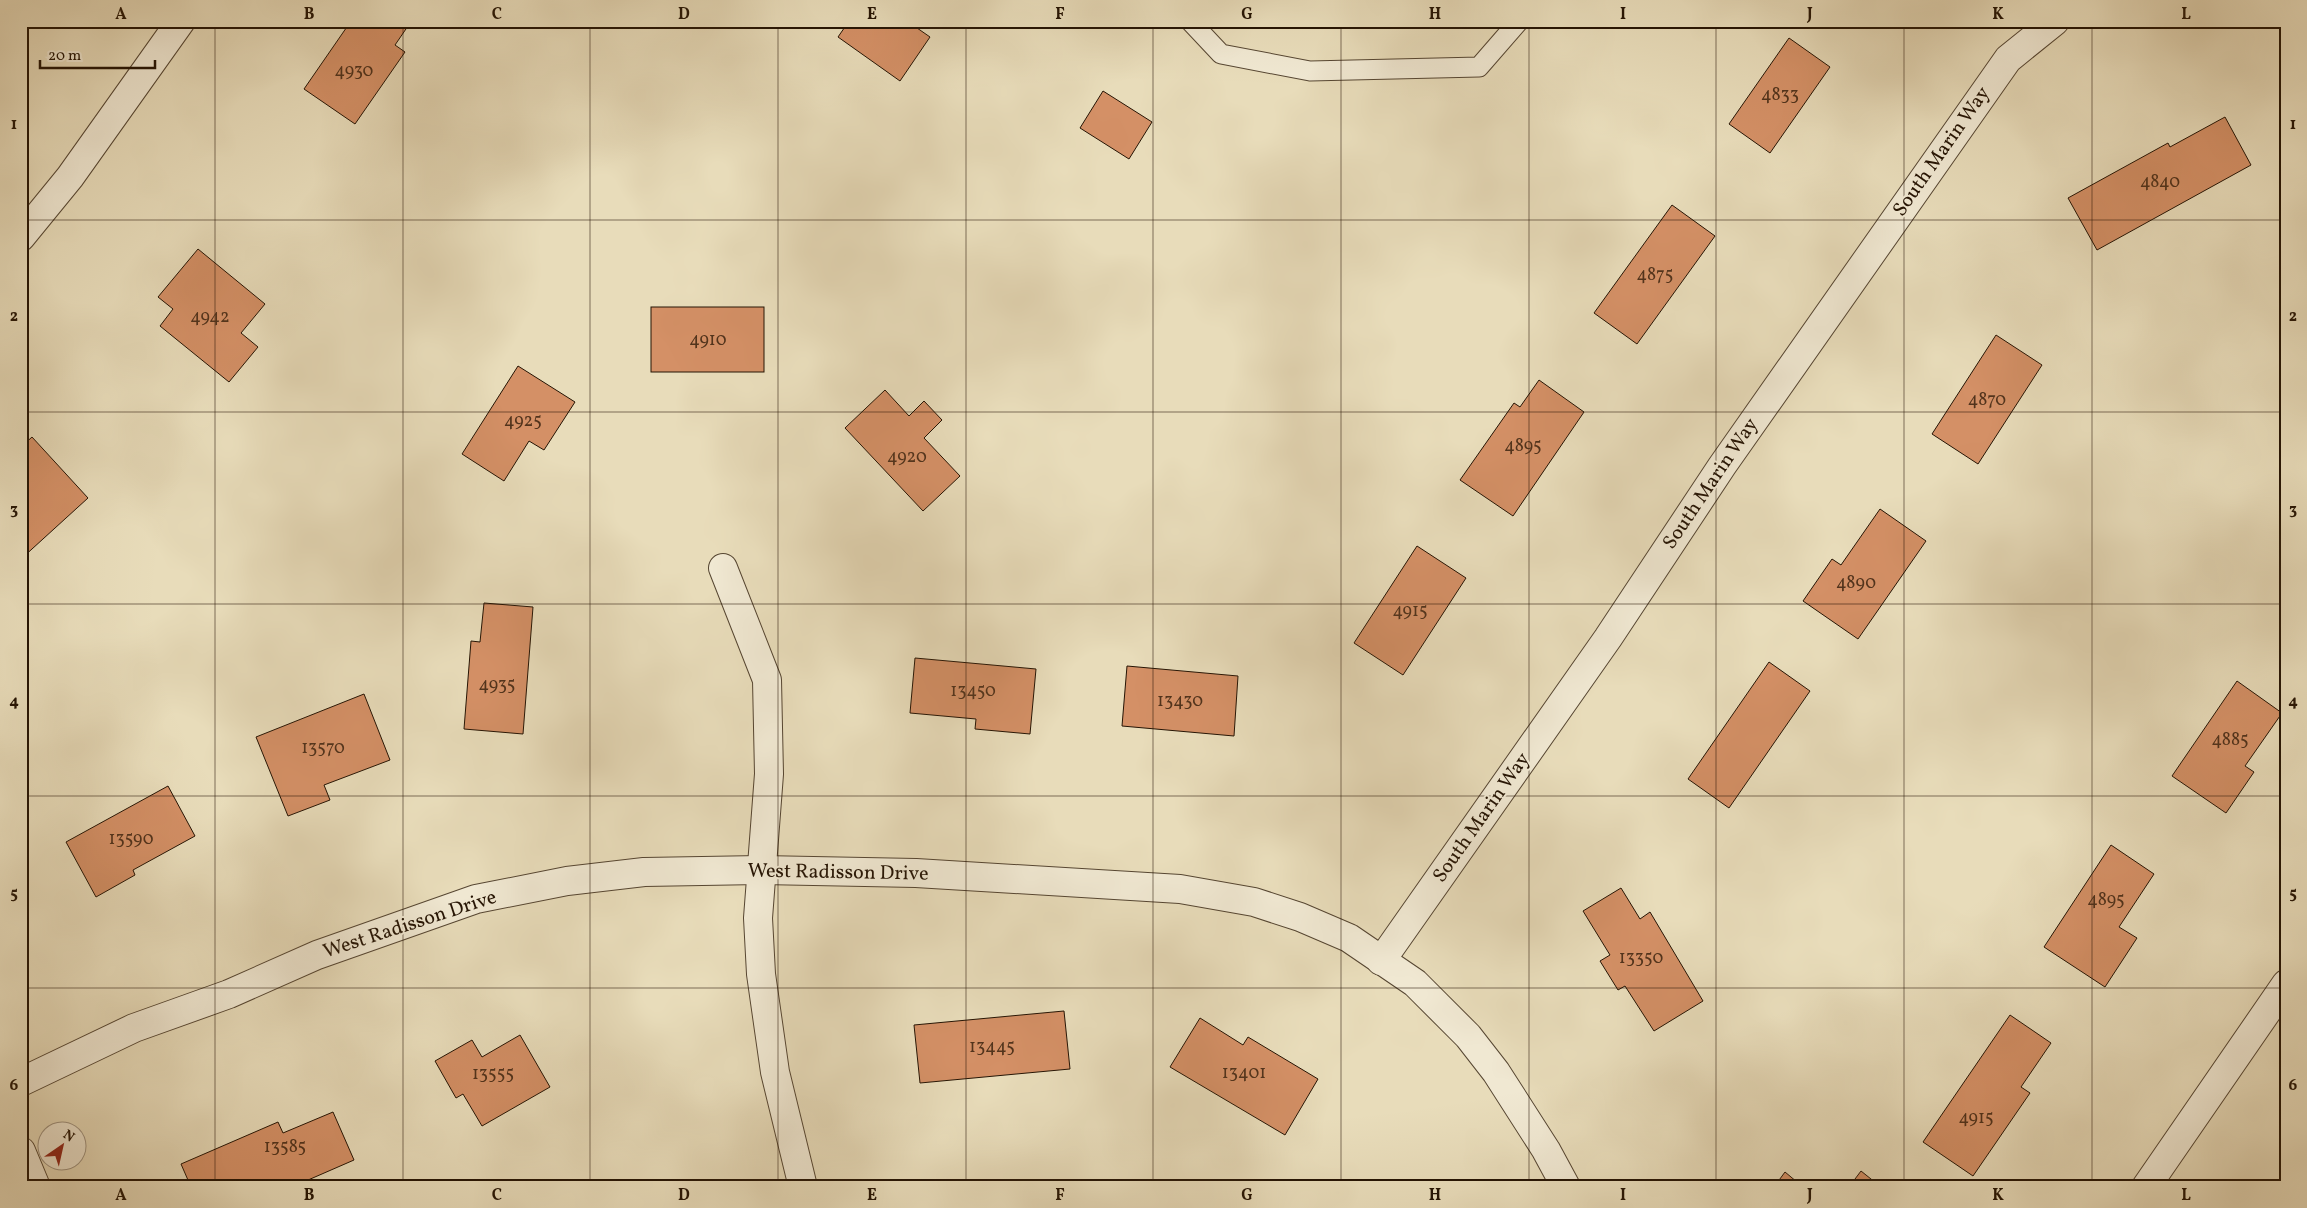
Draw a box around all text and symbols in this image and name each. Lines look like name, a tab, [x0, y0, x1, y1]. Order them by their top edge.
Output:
text: A	[115, 4, 127, 26]
text: B	[304, 4, 315, 26]
text: C	[492, 4, 502, 26]
text: D	[678, 4, 690, 26]
text: E	[867, 4, 877, 26]
text: F	[1055, 4, 1065, 26]
text: G	[1241, 4, 1253, 26]
text: H	[1429, 4, 1441, 26]
text: I	[1620, 4, 1626, 26]
text: J	[1806, 4, 1813, 26]
text: K	[1992, 4, 2004, 26]
text: L	[2181, 4, 2191, 26]
scale bar	[40, 38, 155, 70]
text: 20 m	[48, 46, 81, 67]
house number: 4930	[335, 59, 374, 84]
street label: South Marin Way	[1887, 81, 1997, 223]
house number: 4833	[1761, 83, 1799, 108]
text: 1	[11, 114, 17, 136]
text: 1	[2290, 114, 2296, 136]
house number: 4840	[2140, 170, 2180, 195]
house number: 4875	[1637, 263, 1673, 288]
house number: 4942	[190, 305, 230, 330]
text: 2	[10, 306, 18, 328]
text: 2	[2289, 306, 2297, 328]
house number: 4910	[689, 328, 727, 353]
house number: 4870	[1968, 388, 2006, 413]
house number: 4925	[504, 409, 542, 434]
street label: South Marin Way	[1657, 413, 1766, 555]
house number: 4895	[1504, 434, 1542, 459]
house number: 4920	[887, 445, 927, 470]
text: 3	[10, 499, 18, 521]
text: 3	[2289, 499, 2297, 521]
house number: 4890	[1836, 571, 1876, 596]
house number: 4915	[1392, 599, 1428, 624]
house number: 4935	[478, 673, 516, 698]
house number: 13450	[950, 679, 996, 704]
house number: 13430	[1157, 689, 1203, 714]
text: 4	[9, 691, 19, 713]
text: 4	[2288, 691, 2298, 713]
house number: 4885	[2211, 728, 2249, 753]
house number: 13570	[301, 736, 345, 761]
street label: South Marin Way	[1427, 747, 1537, 889]
house number: 13590	[108, 827, 154, 852]
street label: West Radisson Drive	[747, 857, 929, 889]
text: 5	[10, 883, 18, 905]
text: 5	[2289, 883, 2297, 905]
street label: West Radisson Drive	[320, 884, 500, 966]
house number: 4895	[2087, 888, 2125, 913]
house number: 13350	[1619, 946, 1663, 971]
house number: 13445	[969, 1035, 1015, 1060]
house number: 13401	[1222, 1061, 1266, 1086]
house number: 13555	[472, 1062, 514, 1087]
text: 6	[10, 1075, 19, 1097]
text: 6	[2289, 1075, 2298, 1097]
house number: 4915	[1958, 1106, 1994, 1131]
north arrow	[38, 1120, 88, 1170]
text: N	[59, 1126, 78, 1147]
house number: 13585	[264, 1135, 306, 1160]
text: A	[115, 1185, 127, 1207]
text: B	[304, 1185, 315, 1207]
text: C	[492, 1185, 502, 1207]
text: D	[678, 1185, 690, 1207]
text: E	[867, 1185, 877, 1207]
text: F	[1055, 1185, 1065, 1207]
text: G	[1241, 1185, 1253, 1207]
text: H	[1429, 1185, 1441, 1207]
text: I	[1620, 1185, 1626, 1207]
text: J	[1806, 1185, 1813, 1207]
text: K	[1992, 1185, 2004, 1207]
text: L	[2181, 1185, 2191, 1207]

